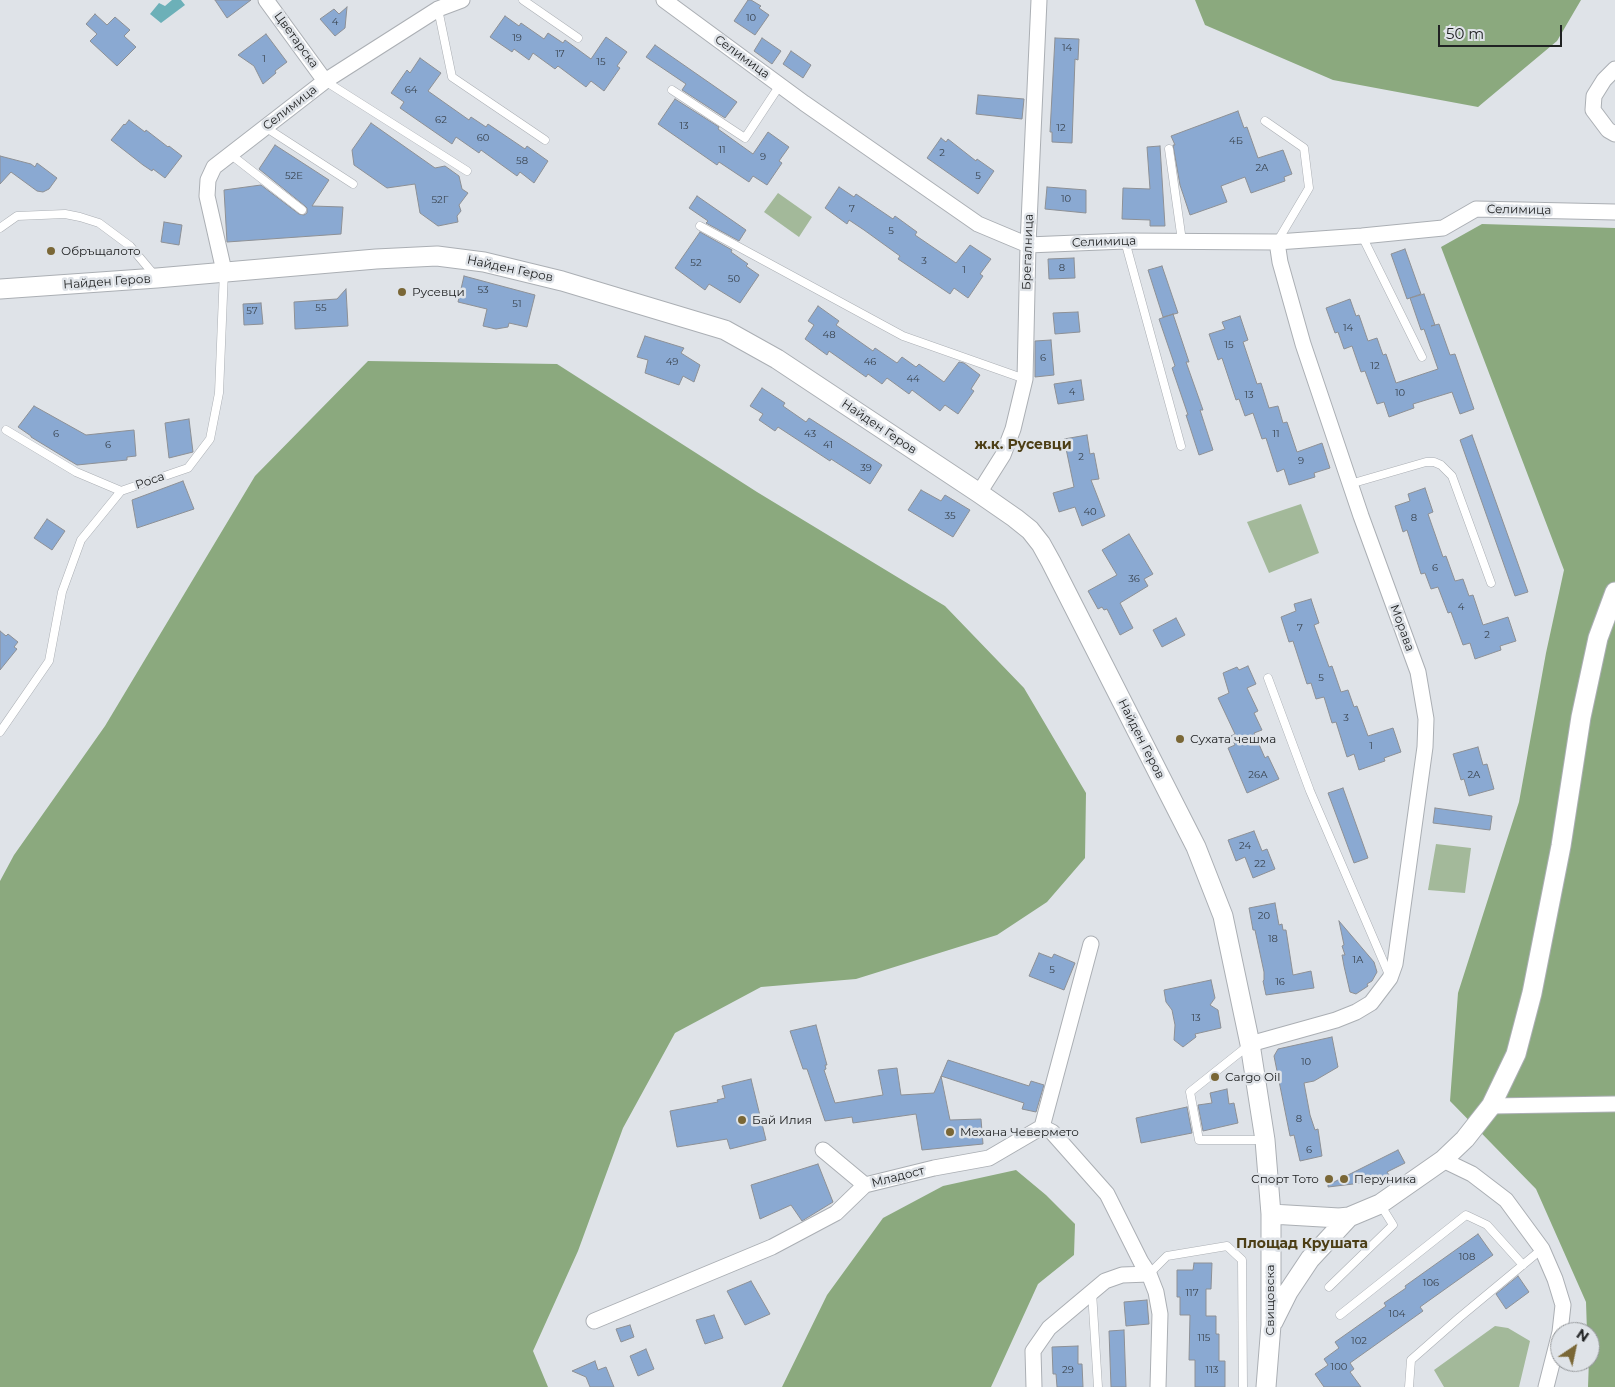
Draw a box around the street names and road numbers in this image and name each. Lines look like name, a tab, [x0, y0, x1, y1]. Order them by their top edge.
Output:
street label: Цветарска	[271, 9, 321, 71]
street label: Селимица	[712, 32, 772, 82]
street label: Селимица	[260, 83, 320, 133]
street label: Селимица	[1487, 202, 1551, 218]
street label: Брегалница	[1019, 214, 1037, 290]
street label: Селимица	[1072, 234, 1136, 250]
street label: Найден Геров	[466, 253, 554, 285]
street label: Найден Геров	[63, 272, 151, 292]
street label: Найден Геров	[839, 397, 919, 457]
street label: Роса	[134, 469, 166, 493]
street label: Морава	[1387, 603, 1417, 653]
street label: Найден Геров	[1115, 697, 1167, 781]
street label: Младост	[870, 1163, 926, 1191]
street label: Свищовска	[1263, 1265, 1277, 1335]

